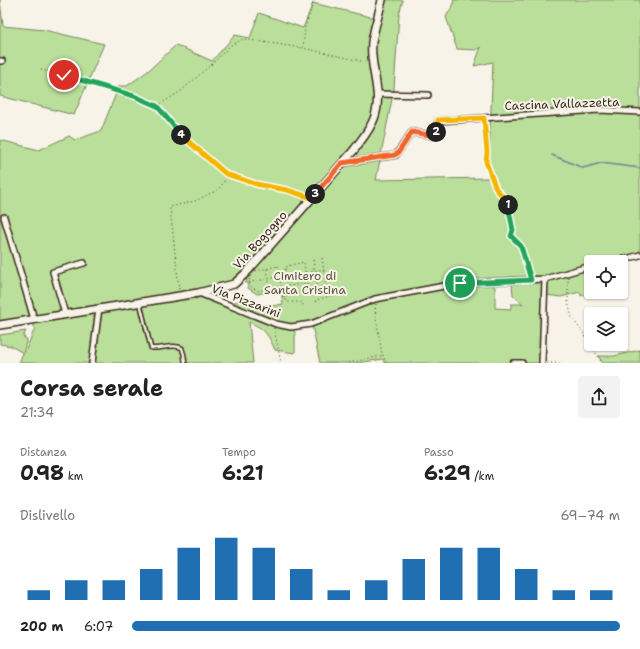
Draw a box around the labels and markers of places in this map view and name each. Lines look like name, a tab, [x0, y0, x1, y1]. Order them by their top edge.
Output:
pin	[47, 58, 81, 92]
pin: 2	[426, 122, 446, 142]
pin: 4	[171, 125, 191, 145]
pin: 3	[305, 184, 325, 204]
pin: 1	[498, 195, 518, 215]
pin	[443, 266, 477, 300]

